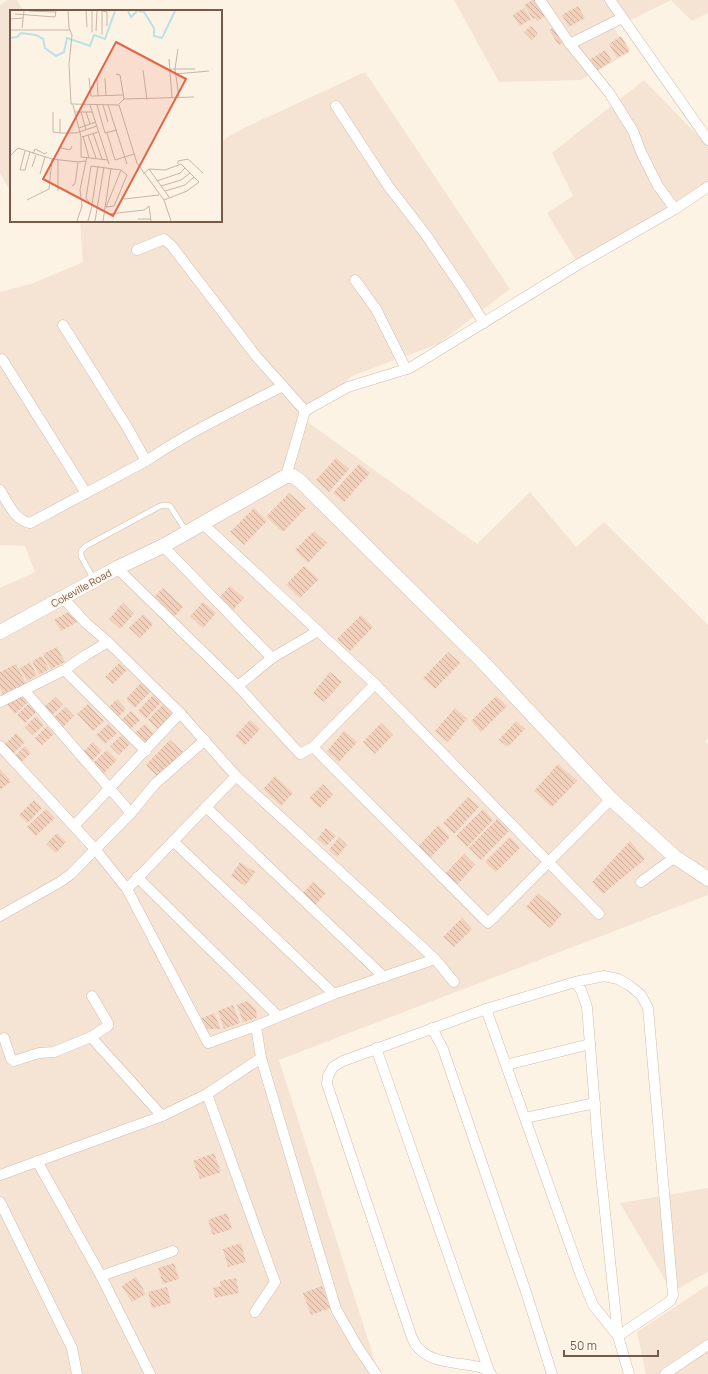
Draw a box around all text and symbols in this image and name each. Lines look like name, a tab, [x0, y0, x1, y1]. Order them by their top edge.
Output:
inset map	[10, 10, 222, 222]
street label: Cokeville Road	[48, 566, 114, 610]
scale bar	[564, 1332, 658, 1358]
text: 50 m	[570, 1337, 597, 1354]

